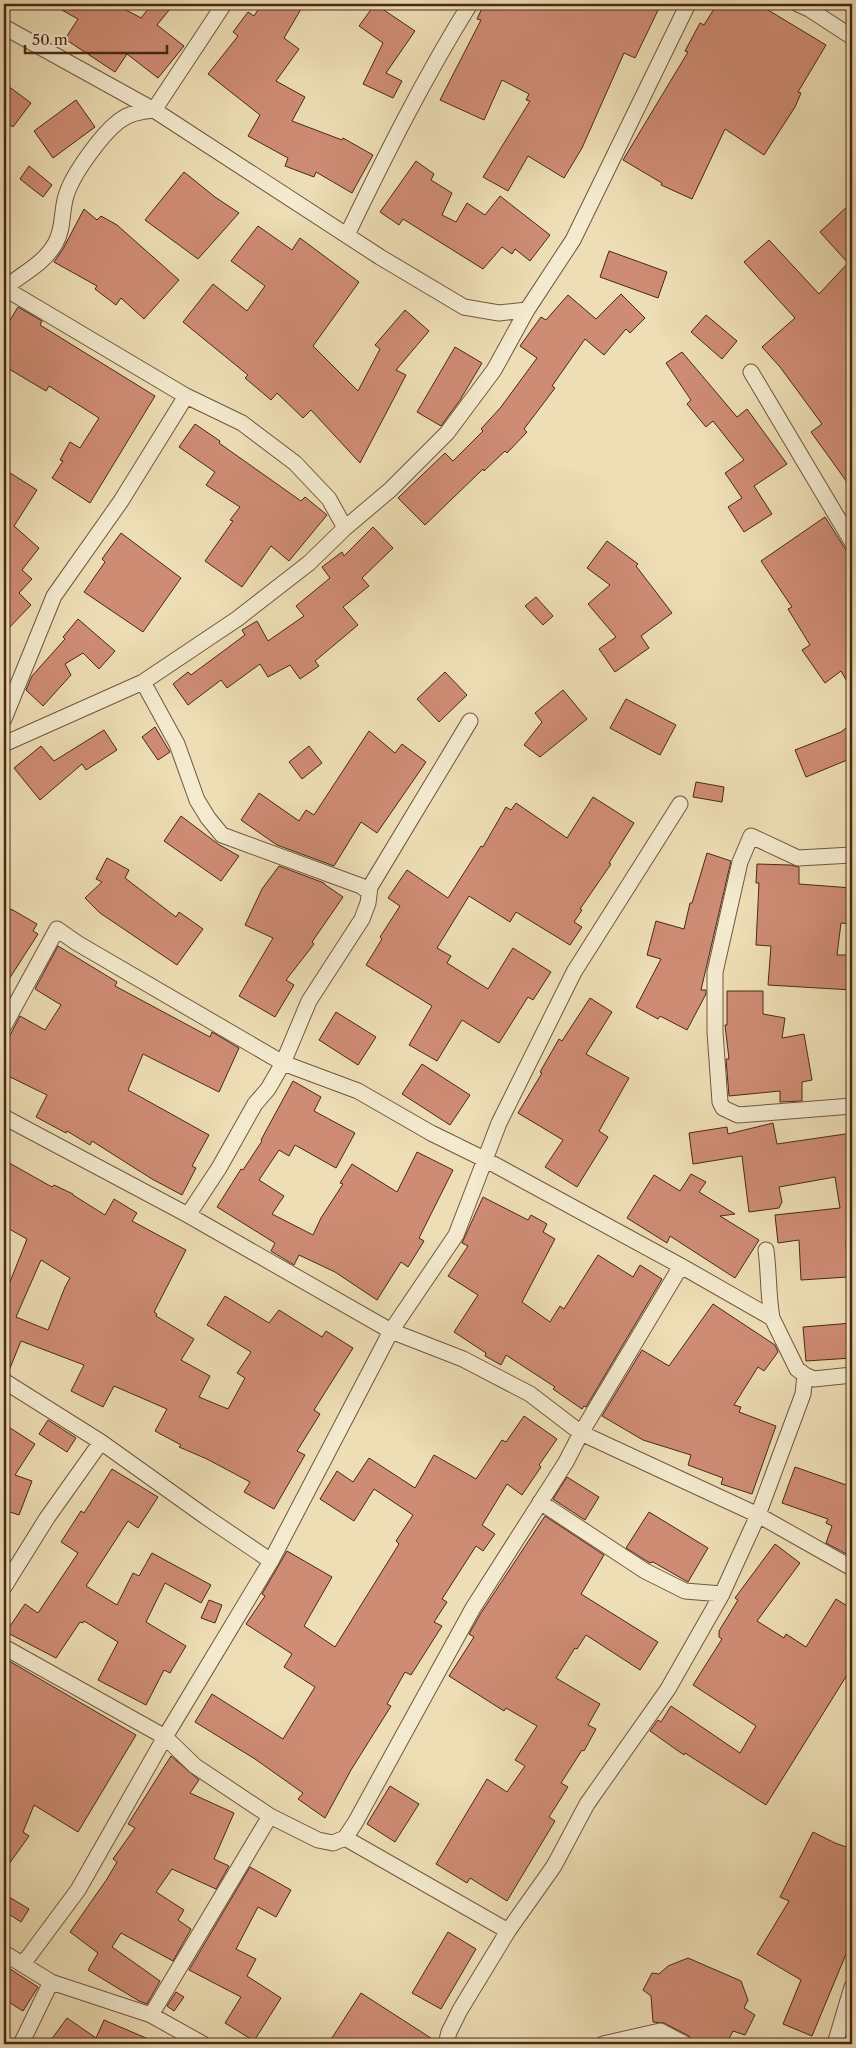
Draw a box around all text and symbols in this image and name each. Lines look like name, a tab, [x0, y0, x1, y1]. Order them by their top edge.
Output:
scale bar	[25, 22, 168, 54]
text: 50 m	[32, 30, 68, 49]

